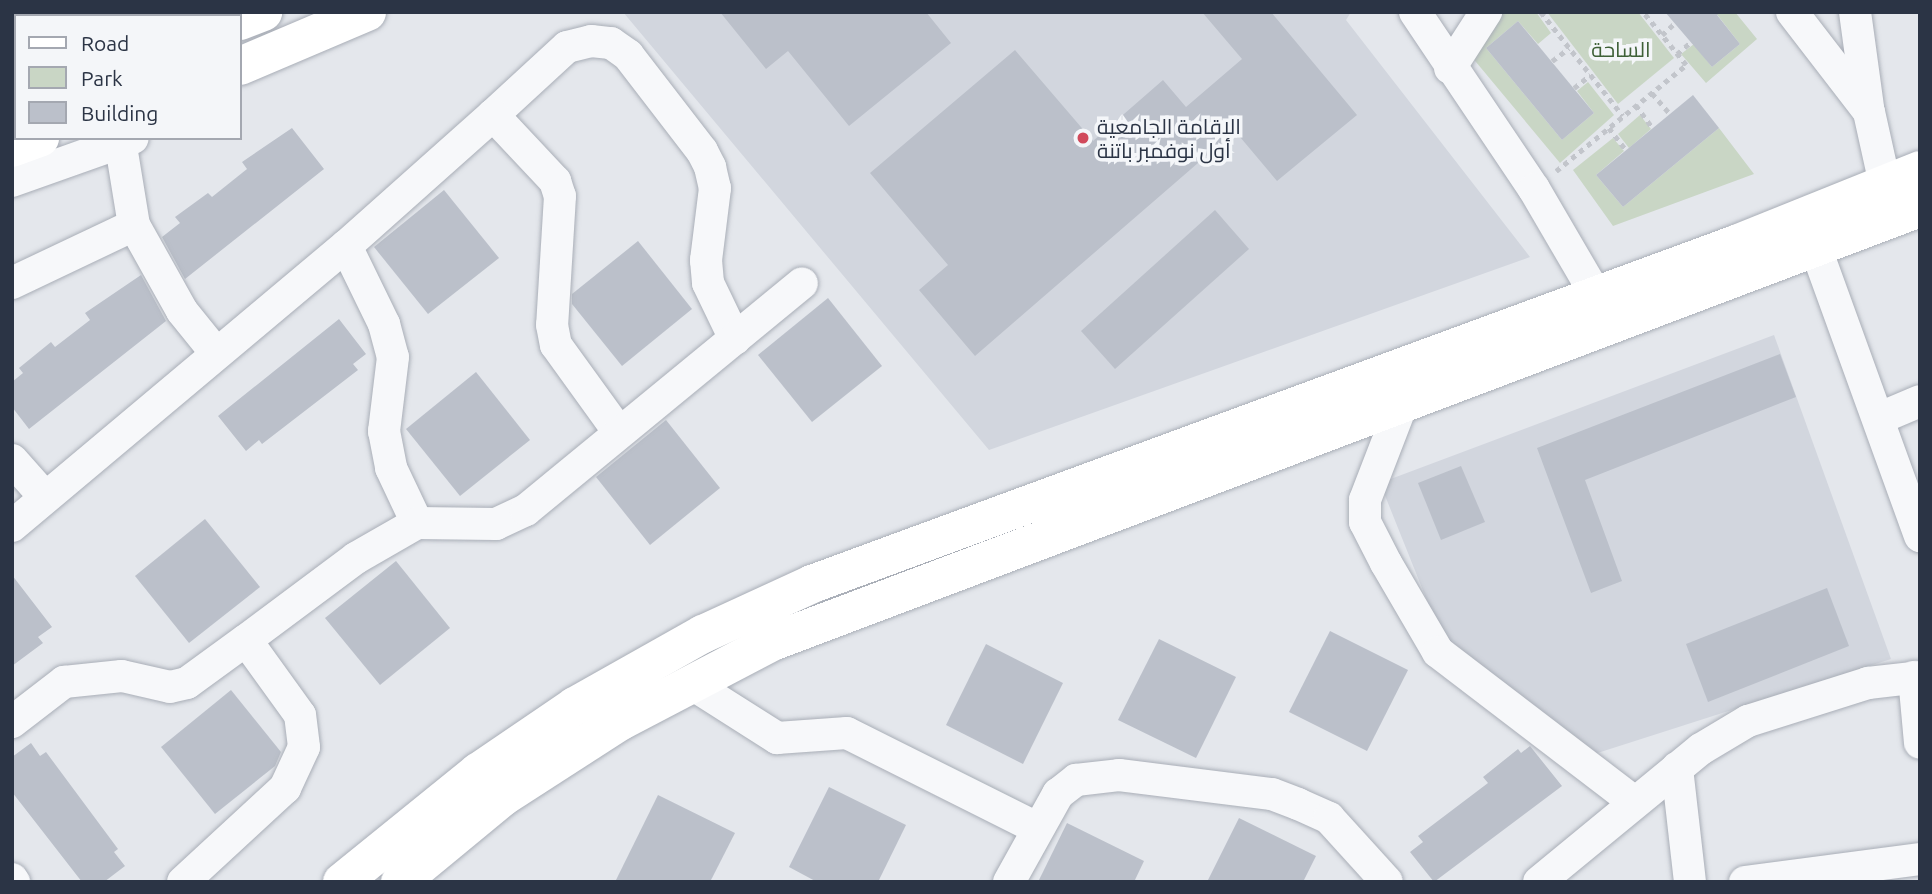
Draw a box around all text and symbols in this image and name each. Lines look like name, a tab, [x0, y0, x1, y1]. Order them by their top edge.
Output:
legend	[14, 14, 242, 140]
text: Road	[81, 31, 129, 55]
park label: الساحة	[1591, 36, 1651, 62]
text: Park	[81, 66, 123, 90]
text: Building	[81, 101, 158, 125]
place label: الإقامة الجامعية أول نوفمبر باتنة	[1097, 113, 1241, 163]
marker: الإقامة الجامعية أول نوفمبر باتنة	[1075, 130, 1091, 146]

